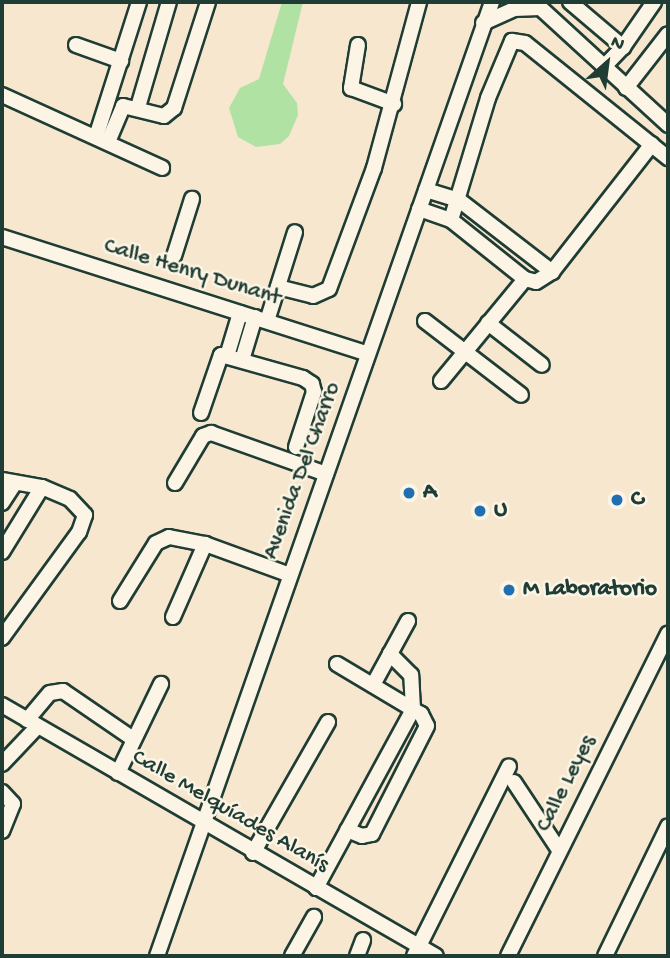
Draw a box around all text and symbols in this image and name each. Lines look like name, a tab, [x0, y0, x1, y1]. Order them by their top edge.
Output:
north arrow	[572, 28, 642, 98]
text: N	[606, 31, 628, 57]
street label: Calle Henry Dunant	[100, 233, 284, 313]
street label: Avenida Del Charro	[258, 379, 348, 563]
place label: A	[423, 479, 437, 507]
marker: A	[401, 485, 417, 501]
place label: C	[631, 486, 643, 514]
marker: C	[609, 492, 625, 508]
place label: U	[494, 497, 507, 525]
marker: U	[472, 503, 488, 519]
place label: M Laboratorio	[523, 576, 657, 604]
marker: M Laboratorio	[501, 582, 517, 598]
street label: Calle Leyes	[531, 731, 603, 837]
street label: Calle Melquíades Alanís	[127, 744, 333, 880]

